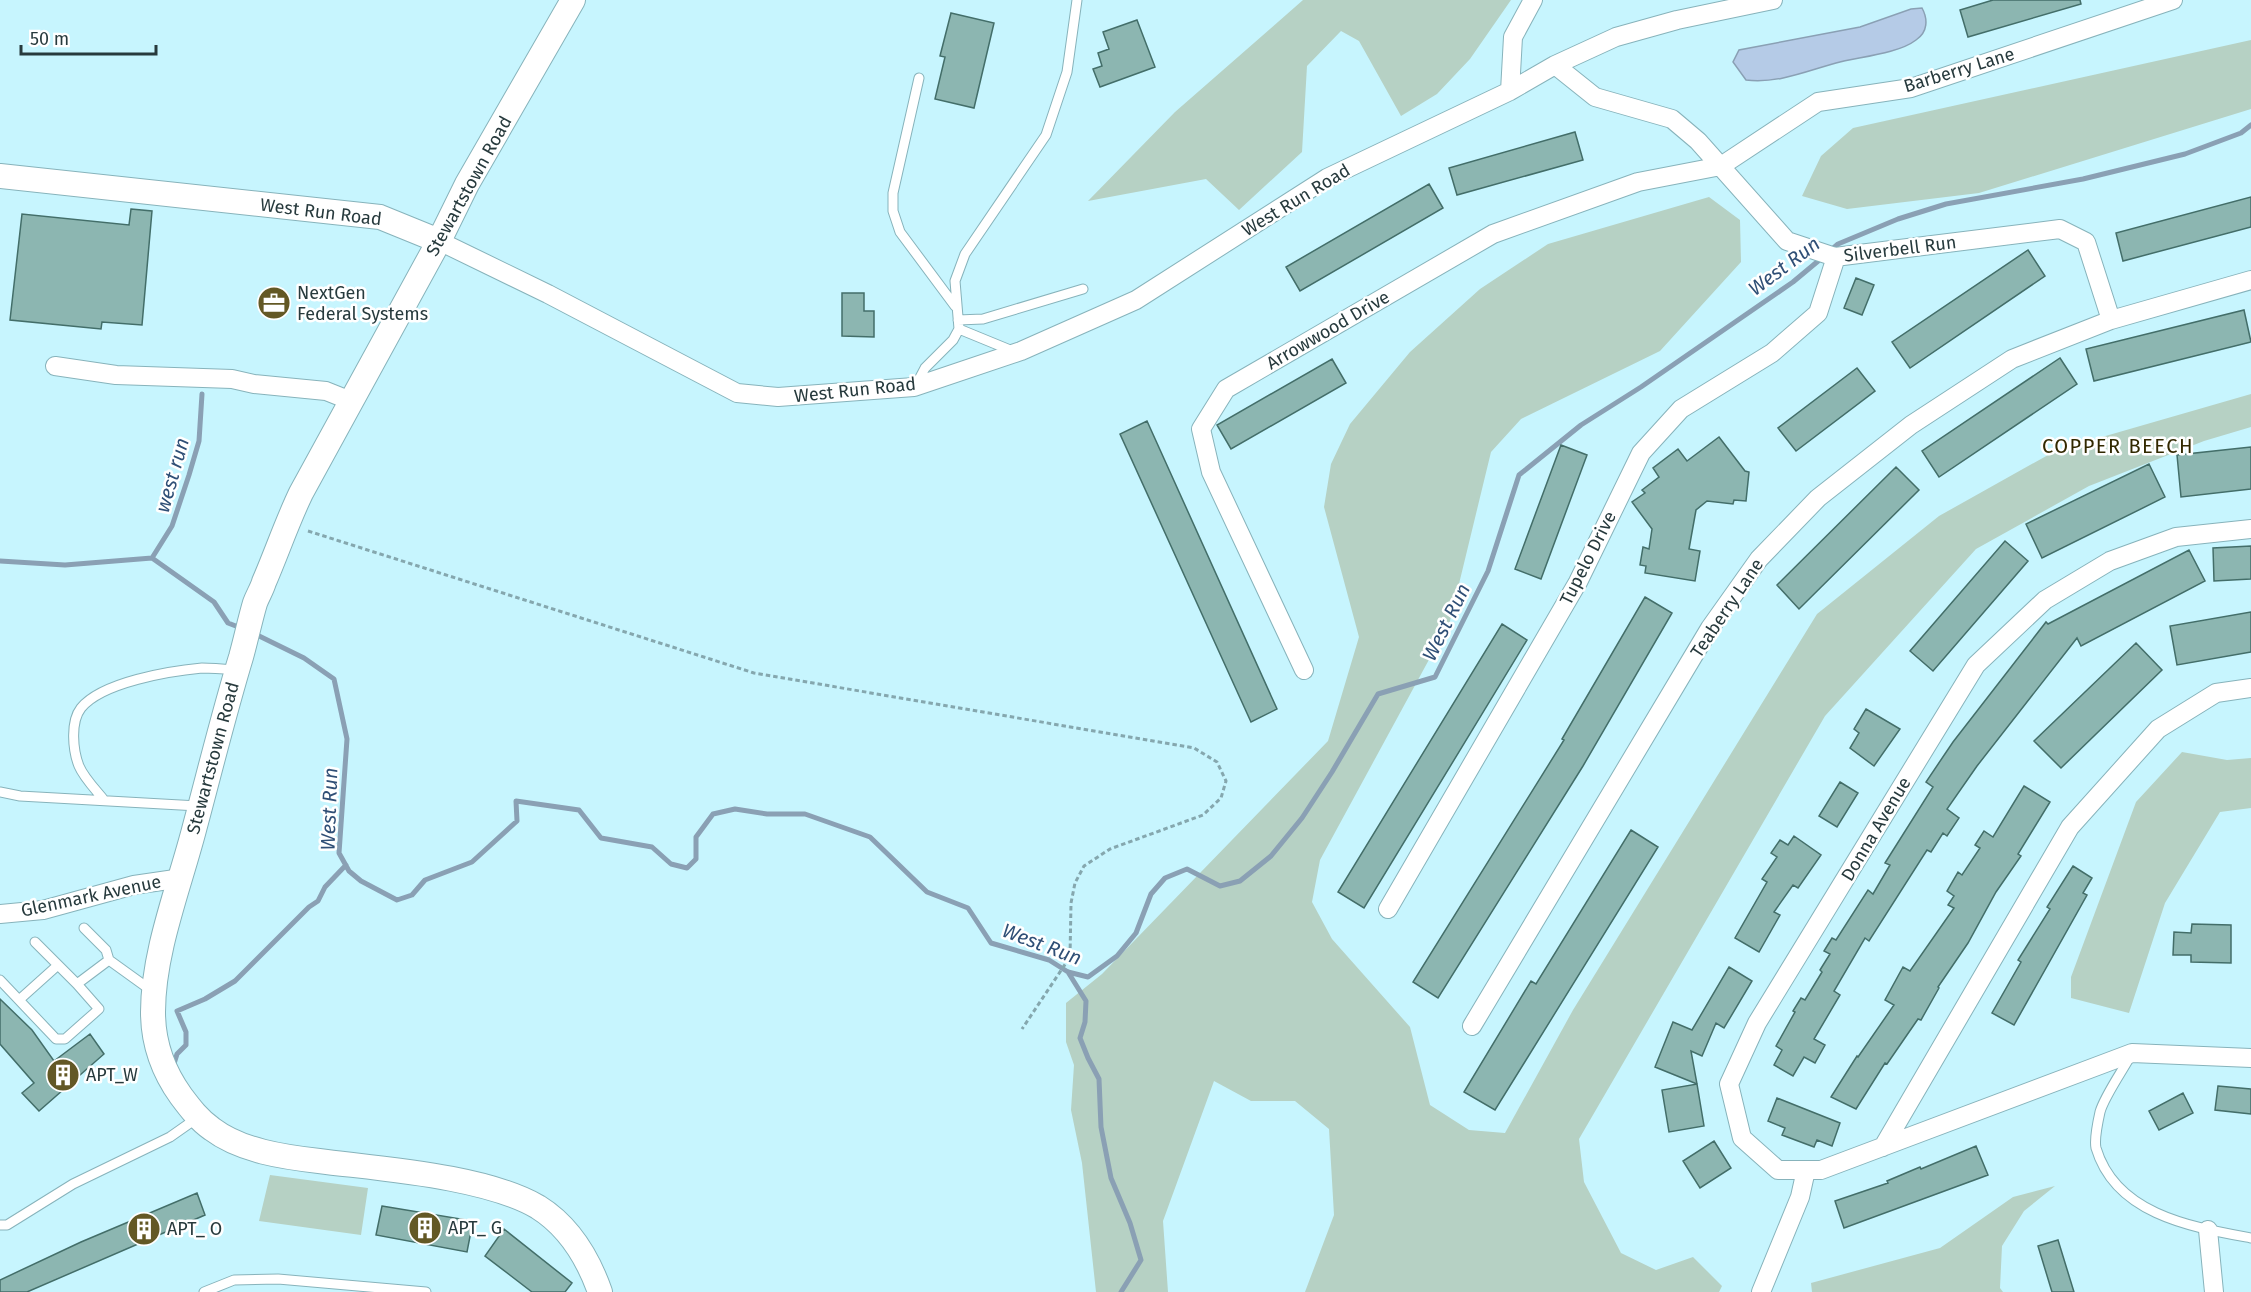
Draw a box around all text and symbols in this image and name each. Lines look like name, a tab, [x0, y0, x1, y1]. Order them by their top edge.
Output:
scale bar	[21, 18, 156, 56]
text: 50 m	[30, 28, 69, 50]
street label: Barberry Lane	[1901, 43, 2017, 97]
street label: Stewartstown Road	[421, 112, 517, 260]
street label: West Run Road	[1238, 159, 1354, 241]
street label: West Run Road	[259, 194, 383, 230]
water label: West Run	[1744, 231, 1824, 301]
street label: Silverbell Run	[1842, 231, 1958, 267]
place label: NextGen Federal Systems	[297, 282, 428, 325]
office icon: NextGen Federal Systems	[256, 285, 292, 321]
street label: Arrowwood Drive	[1262, 286, 1394, 374]
street label: West Run Road	[793, 373, 917, 407]
district label: COPPER BEECH	[2042, 434, 2194, 458]
water label: west run	[150, 435, 194, 515]
street label: Tupelo Drive	[1555, 507, 1621, 609]
street label: Teaberry Lane	[1686, 554, 1768, 662]
water label: West Run	[1417, 579, 1475, 665]
street label: Stewartstown Road	[182, 679, 244, 837]
water label: West Run	[316, 767, 342, 851]
street label: Donna Avenue	[1836, 773, 1916, 885]
street label: Glenmark Avenue	[19, 870, 163, 922]
water label: West Run	[999, 918, 1085, 970]
building icon: APT_W	[45, 1057, 81, 1093]
place label: APT_W	[86, 1064, 138, 1086]
building icon: APT_ G	[407, 1210, 443, 1246]
building icon: APT_ O	[126, 1211, 162, 1247]
place label: APT_ G	[448, 1217, 502, 1239]
place label: APT_ O	[167, 1218, 222, 1240]

